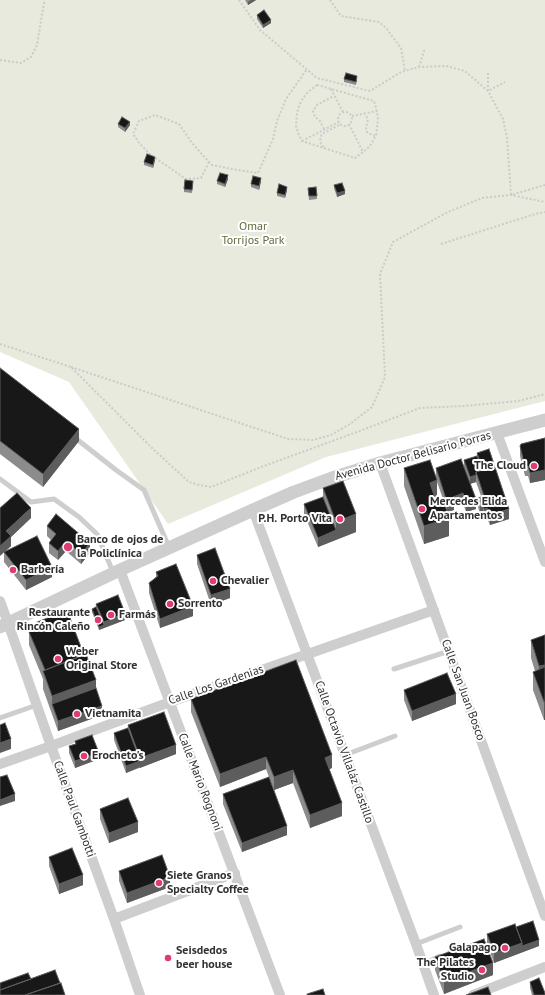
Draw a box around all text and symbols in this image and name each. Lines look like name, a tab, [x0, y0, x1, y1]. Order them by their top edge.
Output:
park label: Omar Torrijos Park	[222, 220, 284, 248]
street label: Avenida Doctor Belisario Porras	[334, 428, 492, 484]
place label: The Cloud	[474, 459, 526, 473]
marker: The Cloud	[529, 461, 539, 471]
place label: Mercedes Elida Apartamentos	[430, 495, 507, 523]
marker: Mercedes Elida Apartamentos	[417, 504, 427, 514]
place label: P.H. Porto Vita	[258, 512, 332, 526]
marker: P.H. Porto Vita	[335, 514, 345, 524]
place label: Banco de ojos de la Policlínica	[77, 533, 163, 561]
marker: Banco de ojos de la Policlínica	[62, 541, 74, 553]
place label: Barbería	[21, 563, 64, 577]
marker: Barbería	[8, 565, 18, 575]
place label: Chevalier	[221, 574, 269, 588]
marker: Chevalier	[208, 576, 218, 586]
place label: Sorrento	[178, 597, 222, 611]
marker: Sorrento	[165, 599, 175, 609]
place label: Restaurante Rincón Caleño	[17, 606, 90, 634]
place label: Farmás	[119, 608, 156, 622]
marker: Farmás	[106, 610, 116, 620]
marker: Restaurante Rincón Caleño	[93, 615, 103, 625]
street label: Calle San Juan Bosco	[438, 637, 488, 743]
place label: Weber Original Store	[66, 645, 137, 673]
marker: Weber Original Store	[53, 654, 63, 664]
street label: Calle Los Gardenias	[166, 662, 266, 708]
street label: Calle Octavio Villaláz Castillo	[311, 679, 377, 825]
place label: Vietnamita	[85, 707, 141, 721]
marker: Vietnamita	[72, 709, 82, 719]
street label: Calle Mario Rognoni	[175, 731, 225, 833]
place label: Erocheto's	[92, 749, 144, 763]
marker: Erocheto's	[79, 751, 89, 761]
street label: Calle Paul Gambotti	[50, 759, 98, 859]
place label: Siete Granos Specialty Coffee	[167, 869, 249, 897]
marker: Siete Granos Specialty Coffee	[154, 878, 164, 888]
place label: Galapago	[449, 941, 497, 955]
marker: Galapago	[500, 943, 510, 953]
place label: Seisdedos beer house	[176, 944, 232, 972]
marker: Seisdedos beer house	[163, 953, 173, 963]
place label: The Pilates Studio	[417, 956, 474, 984]
marker: The Pilates Studio	[477, 965, 487, 975]

